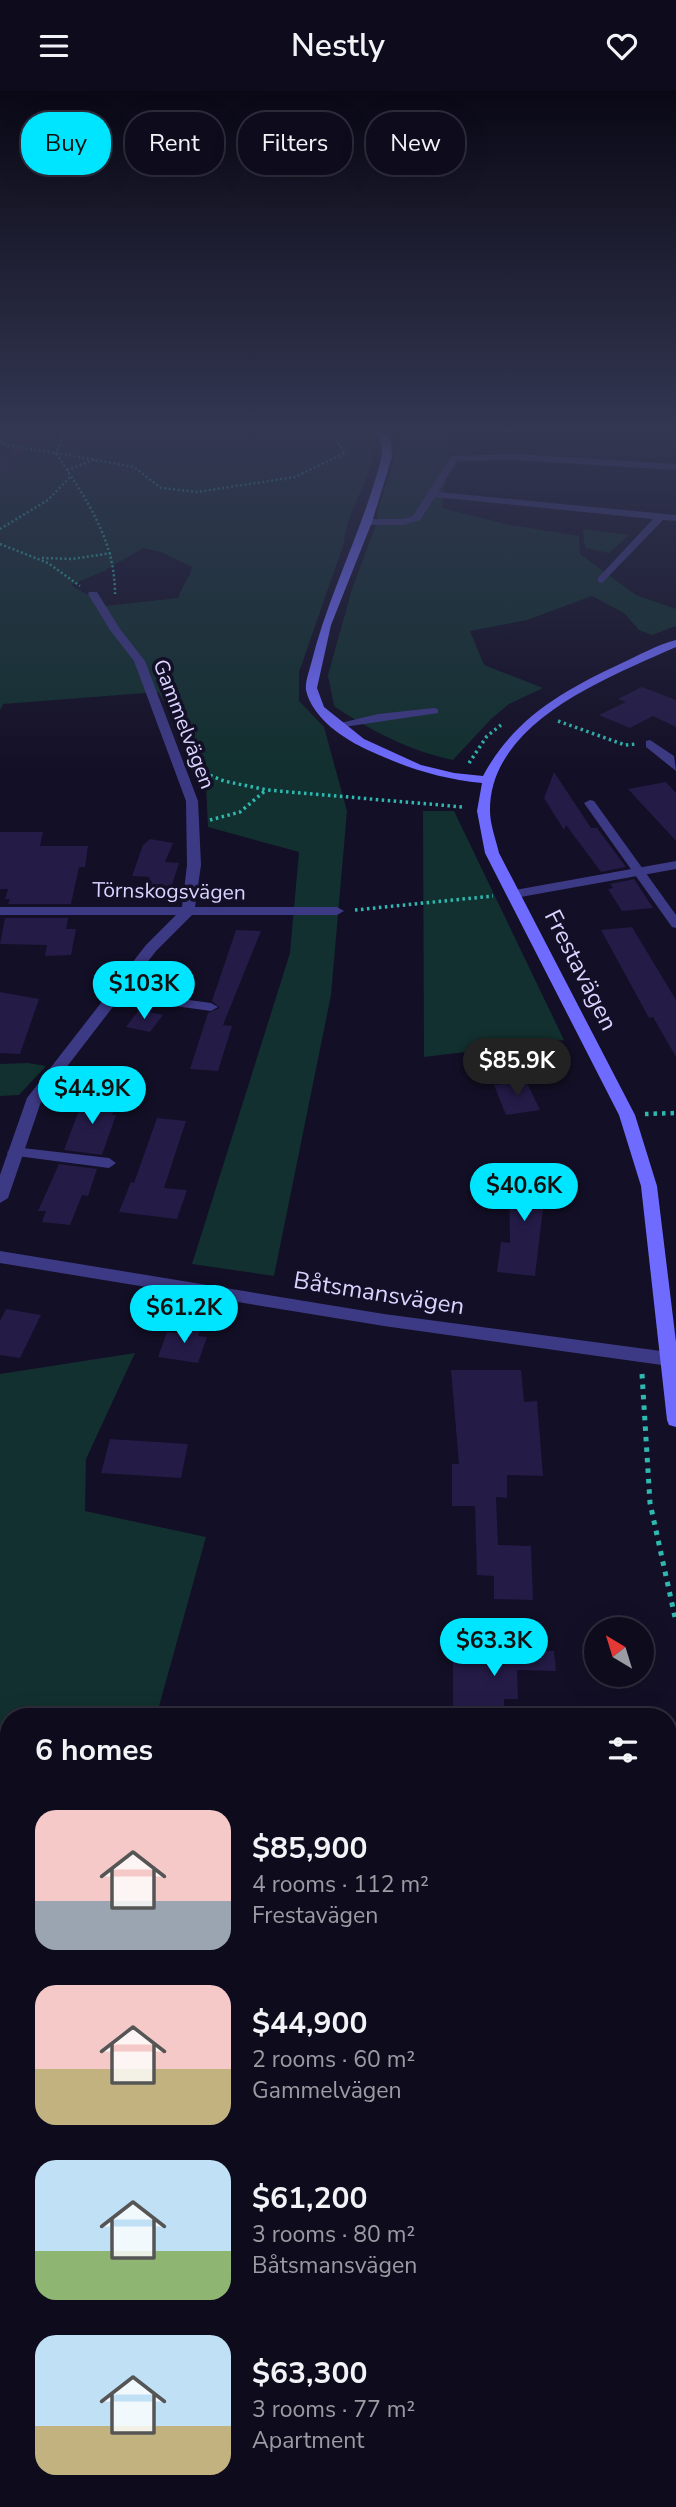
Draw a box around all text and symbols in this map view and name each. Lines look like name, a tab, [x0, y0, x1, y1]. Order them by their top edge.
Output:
text: Nestly	[291, 24, 385, 67]
icon: menu	[35, 27, 73, 65]
icon: heart	[603, 27, 641, 65]
chip: Buy	[21, 112, 111, 175]
chip: Rent	[125, 112, 224, 175]
chip: Filters	[238, 112, 352, 175]
chip: New	[366, 112, 465, 175]
street label: Gammelvägen	[146, 655, 222, 793]
street label: Törnskogsvägen	[92, 876, 246, 906]
street label: Frestavägen	[537, 904, 625, 1036]
pin: $103K	[95, 961, 193, 1021]
text: $103K	[109, 968, 179, 999]
pin: $85.9K	[460, 1039, 574, 1098]
text: $85.9K	[479, 1045, 555, 1076]
pin: $44.9K	[35, 1067, 149, 1126]
text: $44.9K	[54, 1073, 130, 1104]
pin: $40.6K	[467, 1163, 581, 1223]
text: $40.6K	[486, 1170, 562, 1201]
street label: Båtsmansvägen	[291, 1264, 467, 1322]
pin: $61.2K	[127, 1285, 241, 1345]
text: $61.2K	[146, 1292, 222, 1323]
north arrow	[584, 1617, 654, 1687]
map controls	[584, 1617, 654, 1687]
pin: $63.3K	[437, 1619, 551, 1678]
text: $63.3K	[456, 1625, 532, 1656]
text: 6 homes	[35, 1730, 153, 1771]
icon: filters	[604, 1731, 642, 1769]
text: $85,900	[252, 1828, 367, 1869]
icon: home	[91, 1838, 175, 1922]
text: 4 rooms · 112 m²	[252, 1869, 429, 1900]
text: Frestavägen	[252, 1900, 378, 1931]
text: $44,900	[252, 2003, 367, 2044]
icon: home	[91, 2013, 175, 2097]
text: 2 rooms · 60 m²	[252, 2044, 415, 2075]
text: Gammelvägen	[252, 2075, 402, 2106]
text: $61,200	[252, 2178, 367, 2219]
icon: home	[91, 2188, 175, 2272]
text: 3 rooms · 80 m²	[252, 2219, 415, 2250]
text: Båtsmansvägen	[252, 2250, 417, 2281]
text: $63,300	[252, 2353, 367, 2394]
icon: home	[91, 2363, 175, 2447]
text: 3 rooms · 77 m²	[252, 2394, 415, 2425]
text: Apartment	[252, 2425, 364, 2456]

